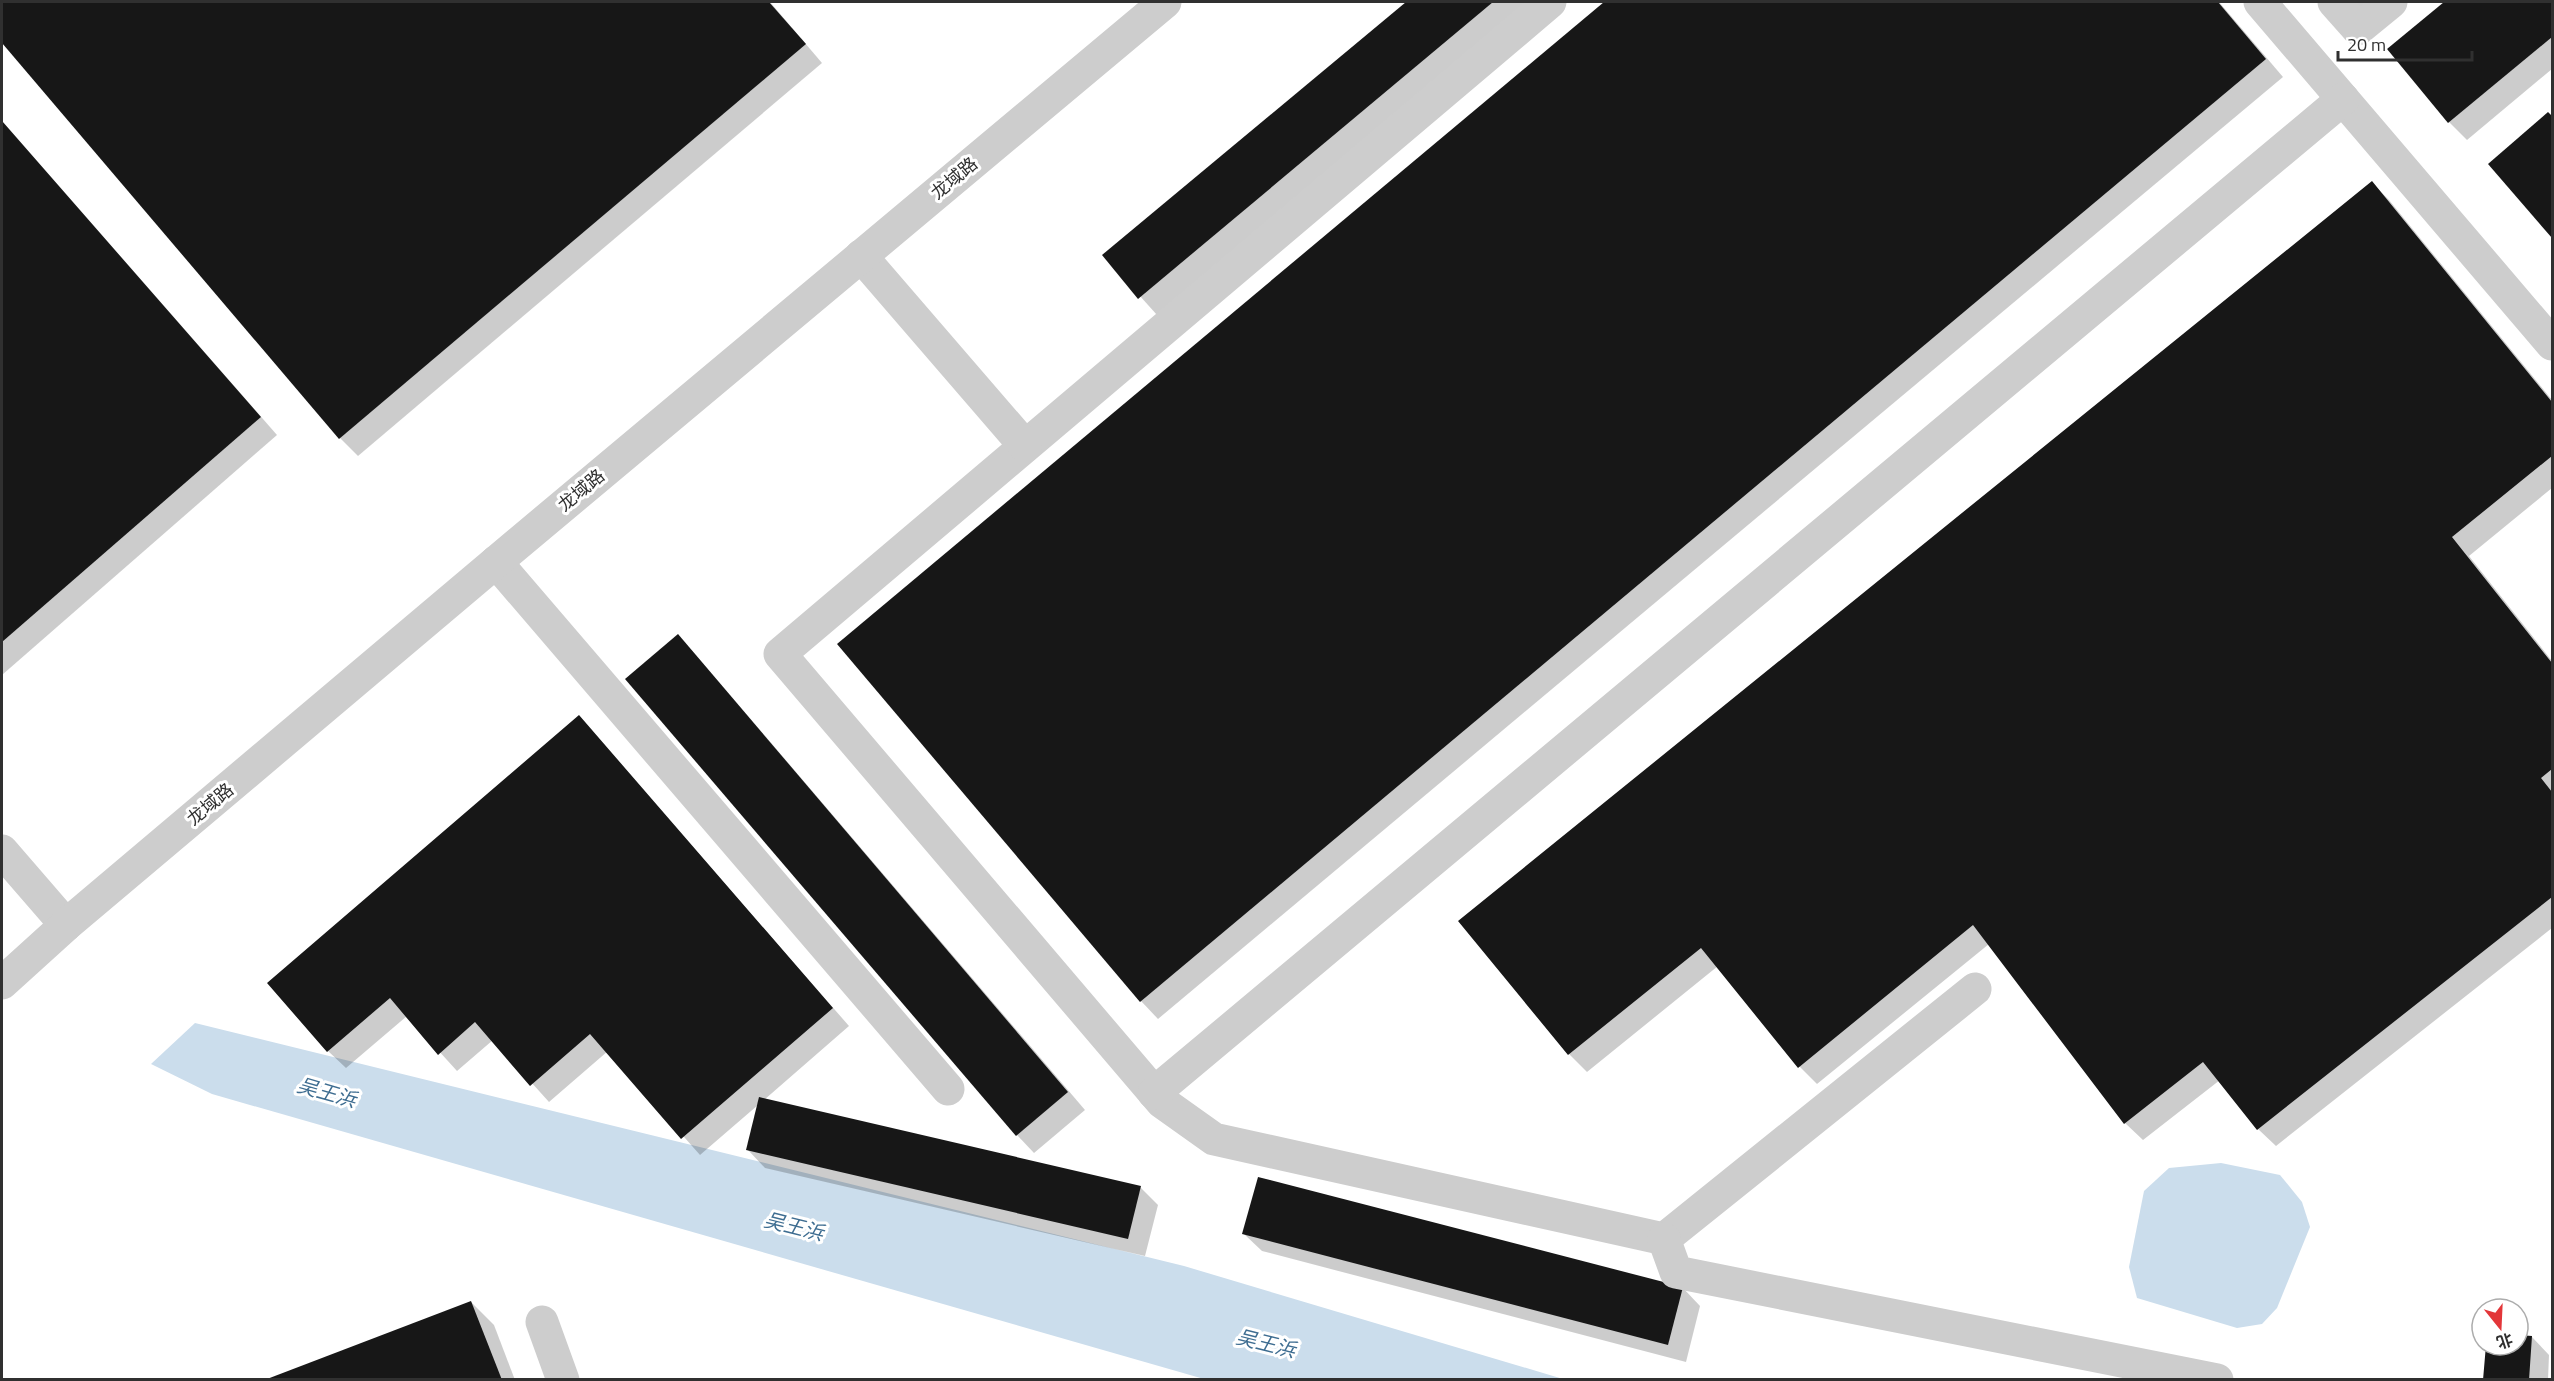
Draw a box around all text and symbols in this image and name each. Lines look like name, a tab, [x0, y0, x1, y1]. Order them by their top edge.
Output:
scale bar	[2338, 24, 2472, 62]
text: 20 m	[2347, 31, 2386, 58]
street label: 龙域路	[925, 150, 983, 206]
street label: 龙域路	[552, 462, 610, 518]
street label: 龙域路	[181, 776, 239, 832]
water label: 吴王浜	[294, 1069, 362, 1116]
water label: 吴王浜	[761, 1204, 829, 1249]
north arrow	[2470, 1297, 2530, 1357]
water label: 吴王浜	[1233, 1321, 1301, 1366]
text: 北	[2493, 1327, 2516, 1355]

